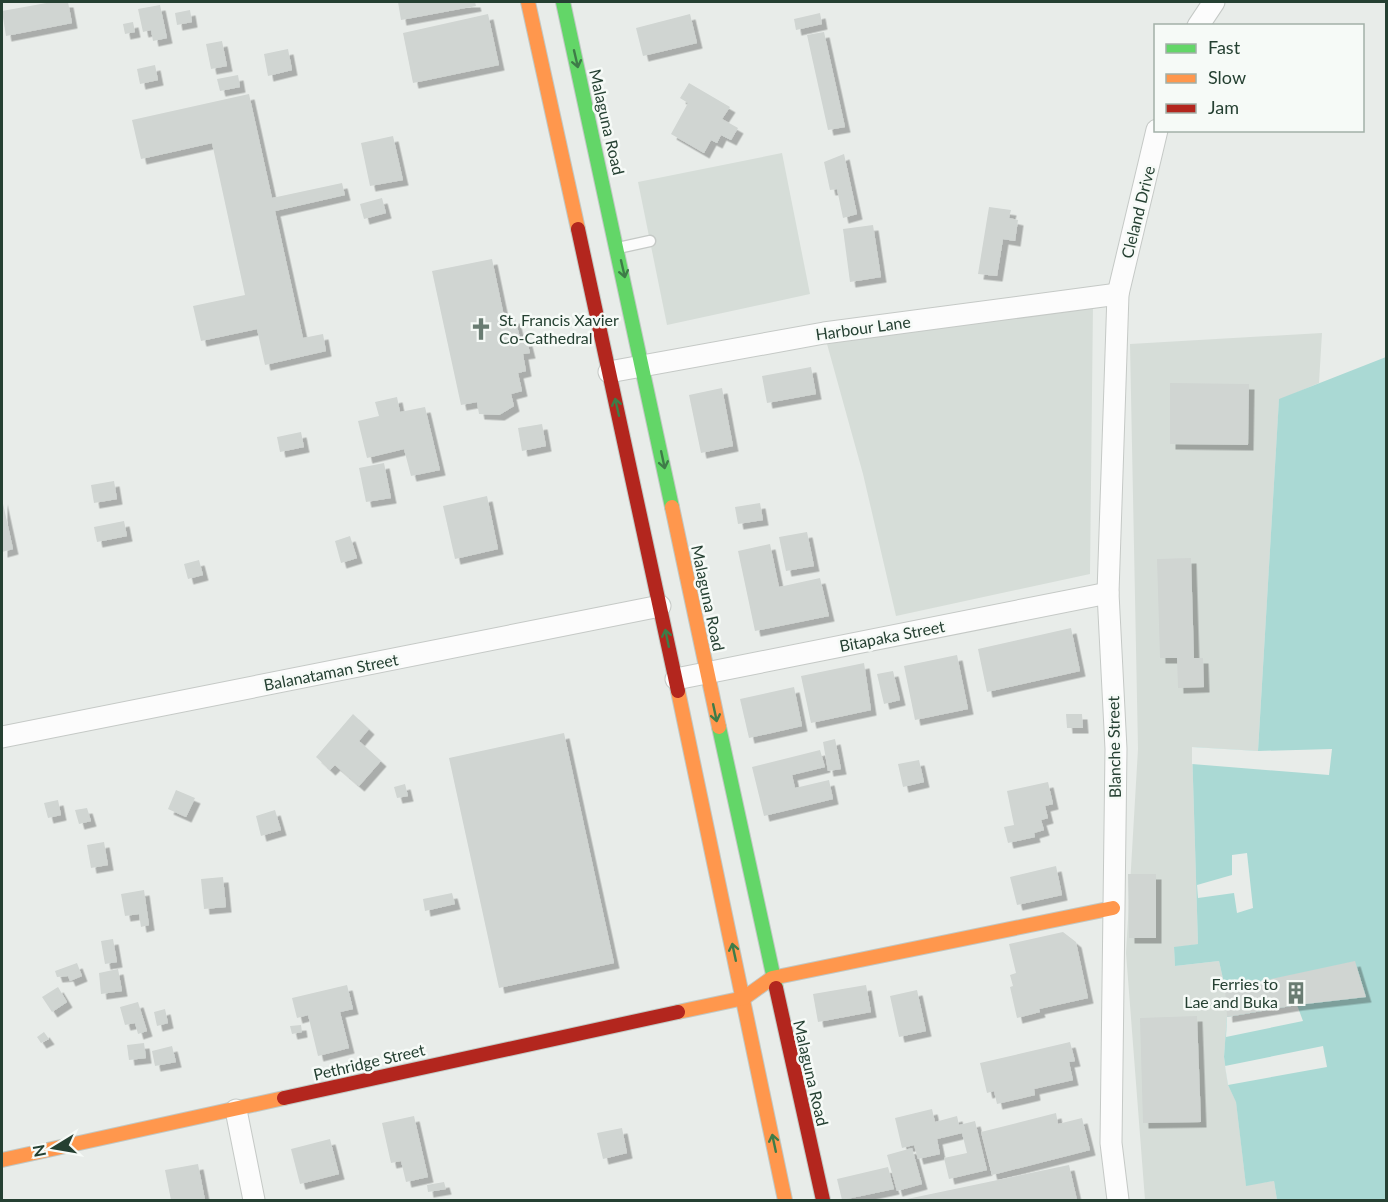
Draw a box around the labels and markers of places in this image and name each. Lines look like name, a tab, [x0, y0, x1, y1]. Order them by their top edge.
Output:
place label: St. Francis Xavier Co-Cathedral	[499, 310, 619, 347]
church icon: St. Francis Xavier Co-Cathedral	[468, 316, 494, 342]
place label: Ferries to Lae and Buka	[1184, 974, 1278, 1011]
building icon: Ferries to Lae and Buka	[1283, 980, 1309, 1006]

